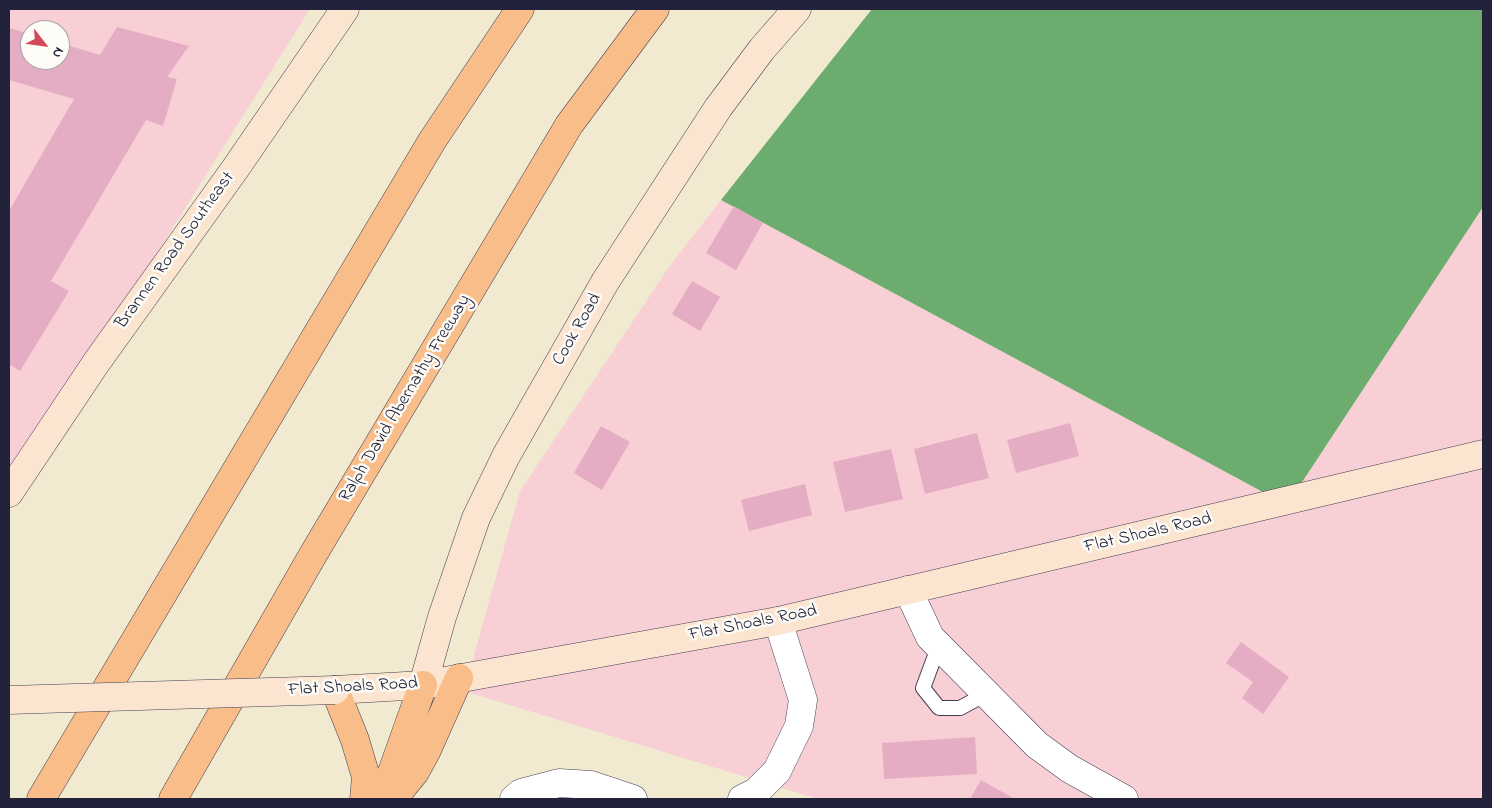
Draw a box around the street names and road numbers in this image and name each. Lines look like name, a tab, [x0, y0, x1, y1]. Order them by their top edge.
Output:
street label: Brannen Road Southeast	[112, 168, 240, 334]
street label: Cook Road	[549, 290, 607, 370]
street label: Ralph David Abernathy Freeway	[335, 291, 477, 507]
street label: Flat Shoals Road	[1082, 509, 1214, 559]
street label: Flat Shoals Road	[687, 601, 819, 647]
street label: Flat Shoals Road	[288, 674, 418, 702]

